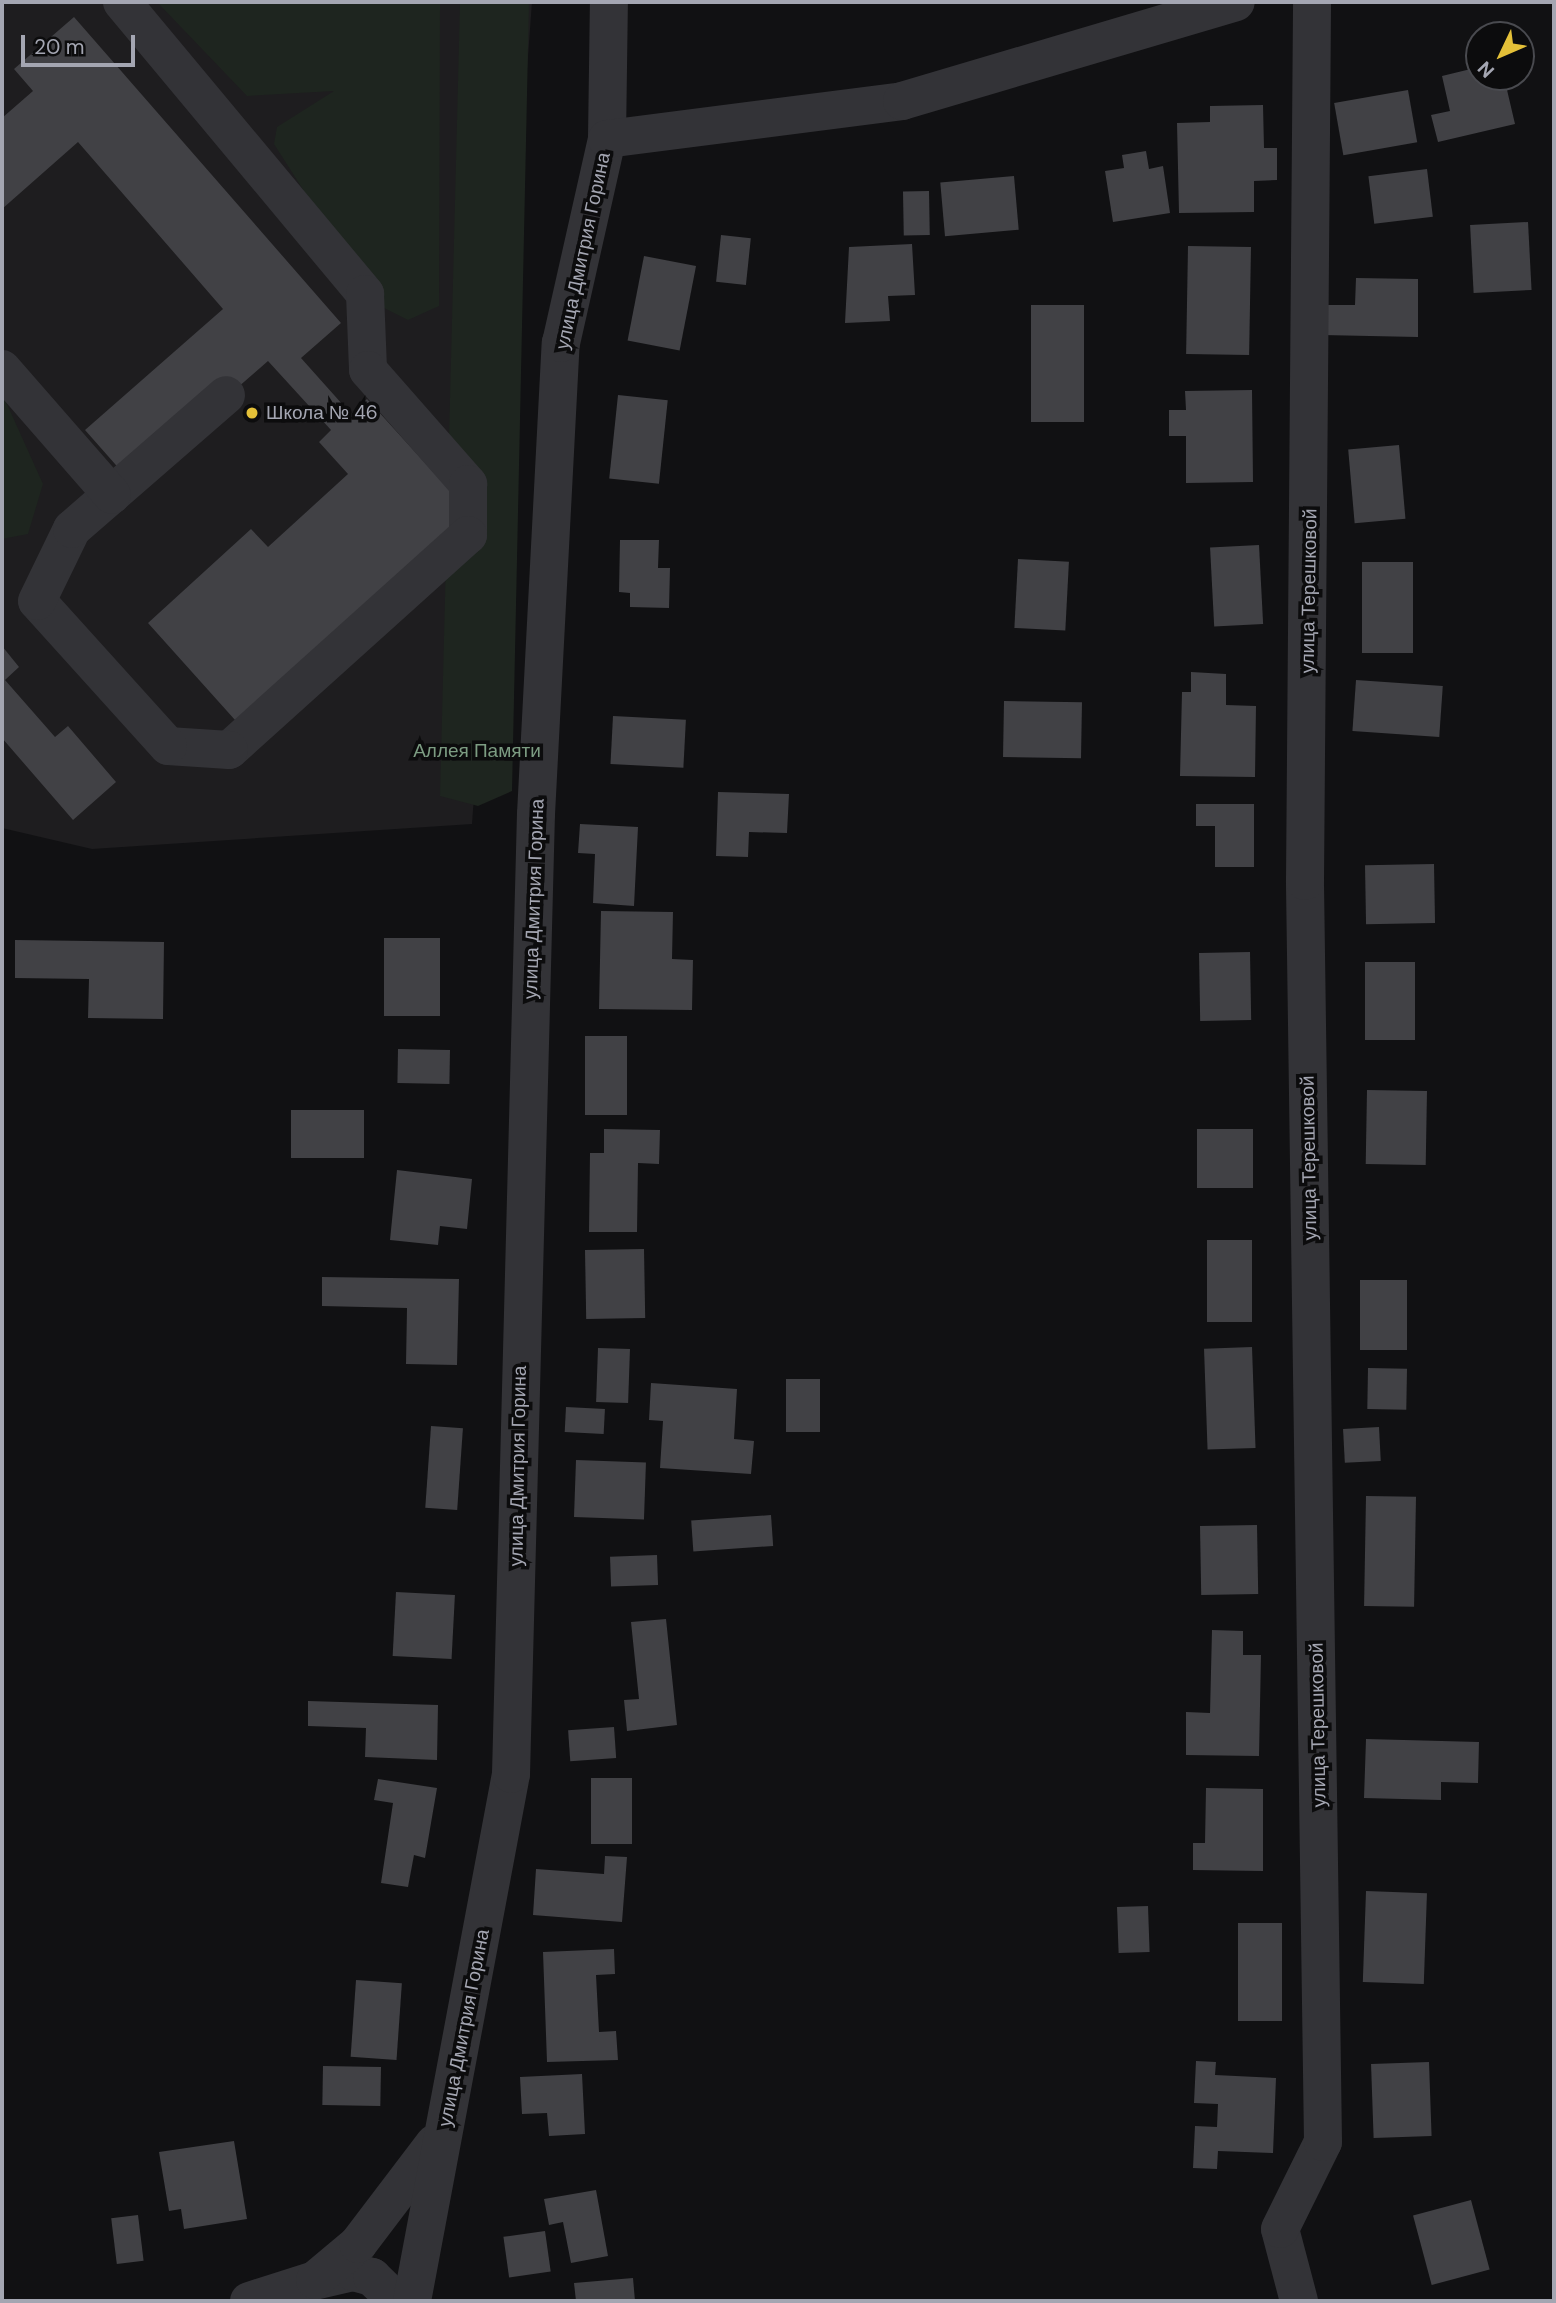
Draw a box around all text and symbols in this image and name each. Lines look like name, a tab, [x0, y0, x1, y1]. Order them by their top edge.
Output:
scale bar	[24, 21, 138, 65]
north arrow	[1465, 21, 1535, 91]
text: 20 m	[34, 33, 85, 61]
text: N	[1472, 56, 1500, 83]
street label: улица Дмитрия Горина	[551, 150, 615, 352]
place label: Школа № 46	[266, 402, 378, 424]
marker: Школа № 46	[244, 405, 260, 421]
street label: улица Терешковой	[1296, 508, 1322, 674]
park label: Аллея Памяти	[413, 740, 541, 762]
street label: улица Дмитрия Горина	[519, 798, 549, 1000]
street label: улица Терешковой	[1296, 1075, 1322, 1241]
street label: улица Дмитрия Горина	[505, 1365, 531, 1567]
street label: улица Терешковой	[1305, 1642, 1331, 1808]
street label: улица Дмитрия Горина	[434, 1927, 494, 2129]

